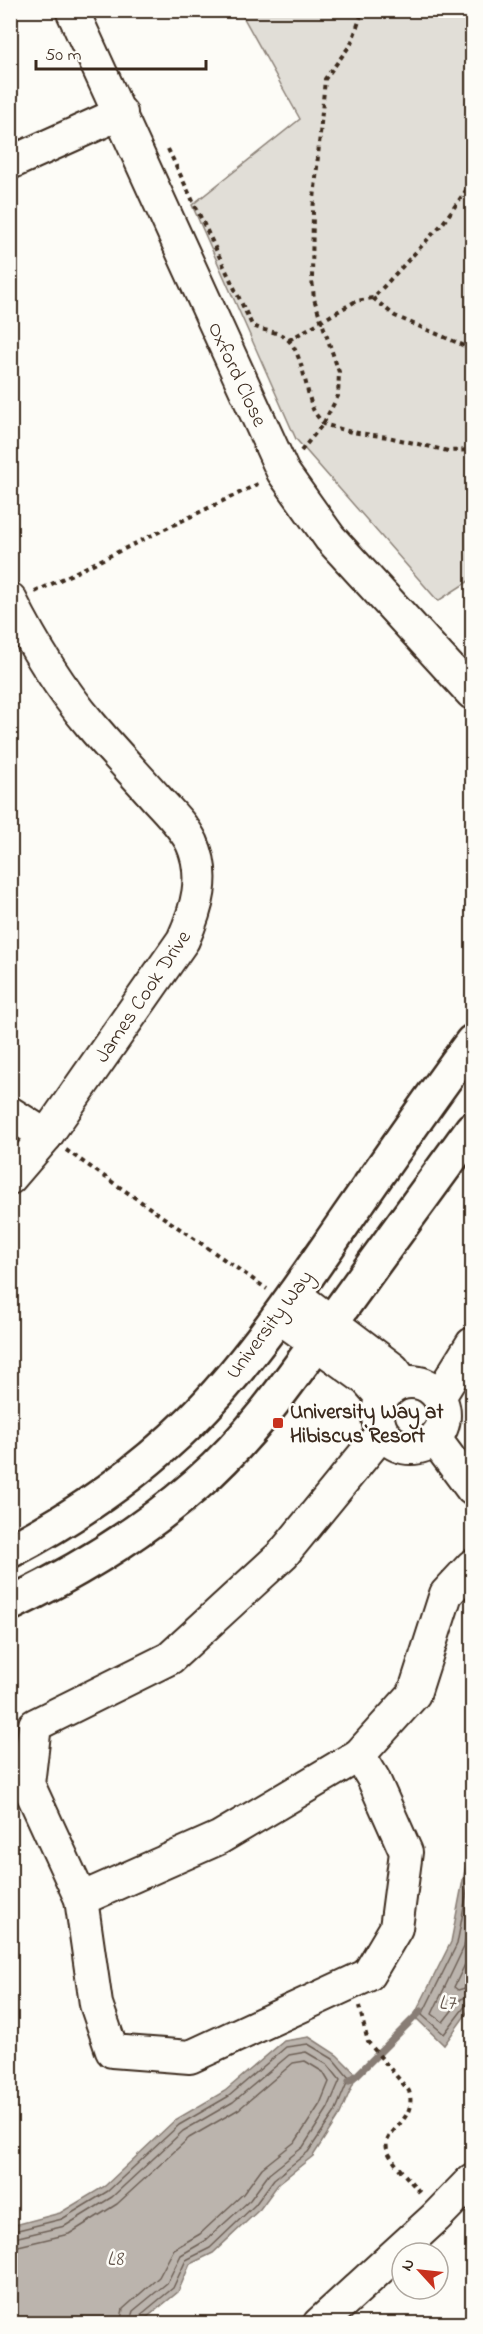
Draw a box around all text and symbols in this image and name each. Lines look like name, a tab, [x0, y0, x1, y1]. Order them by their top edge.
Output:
scale bar	[36, 33, 206, 71]
text: 50 m	[45, 43, 82, 69]
street label: Oxford Close	[199, 318, 274, 433]
street label: James Cook Drive	[88, 924, 200, 1069]
street label: University Way	[220, 1264, 323, 1387]
place label: University Way at Hibiscus Resort	[290, 1398, 444, 1452]
marker: University Way at Hibiscus Resort	[271, 1416, 285, 1430]
water label: L7	[438, 1988, 458, 2020]
north arrow	[390, 2241, 450, 2301]
water label: L8	[107, 2244, 125, 2276]
text: N	[395, 2255, 422, 2275]

